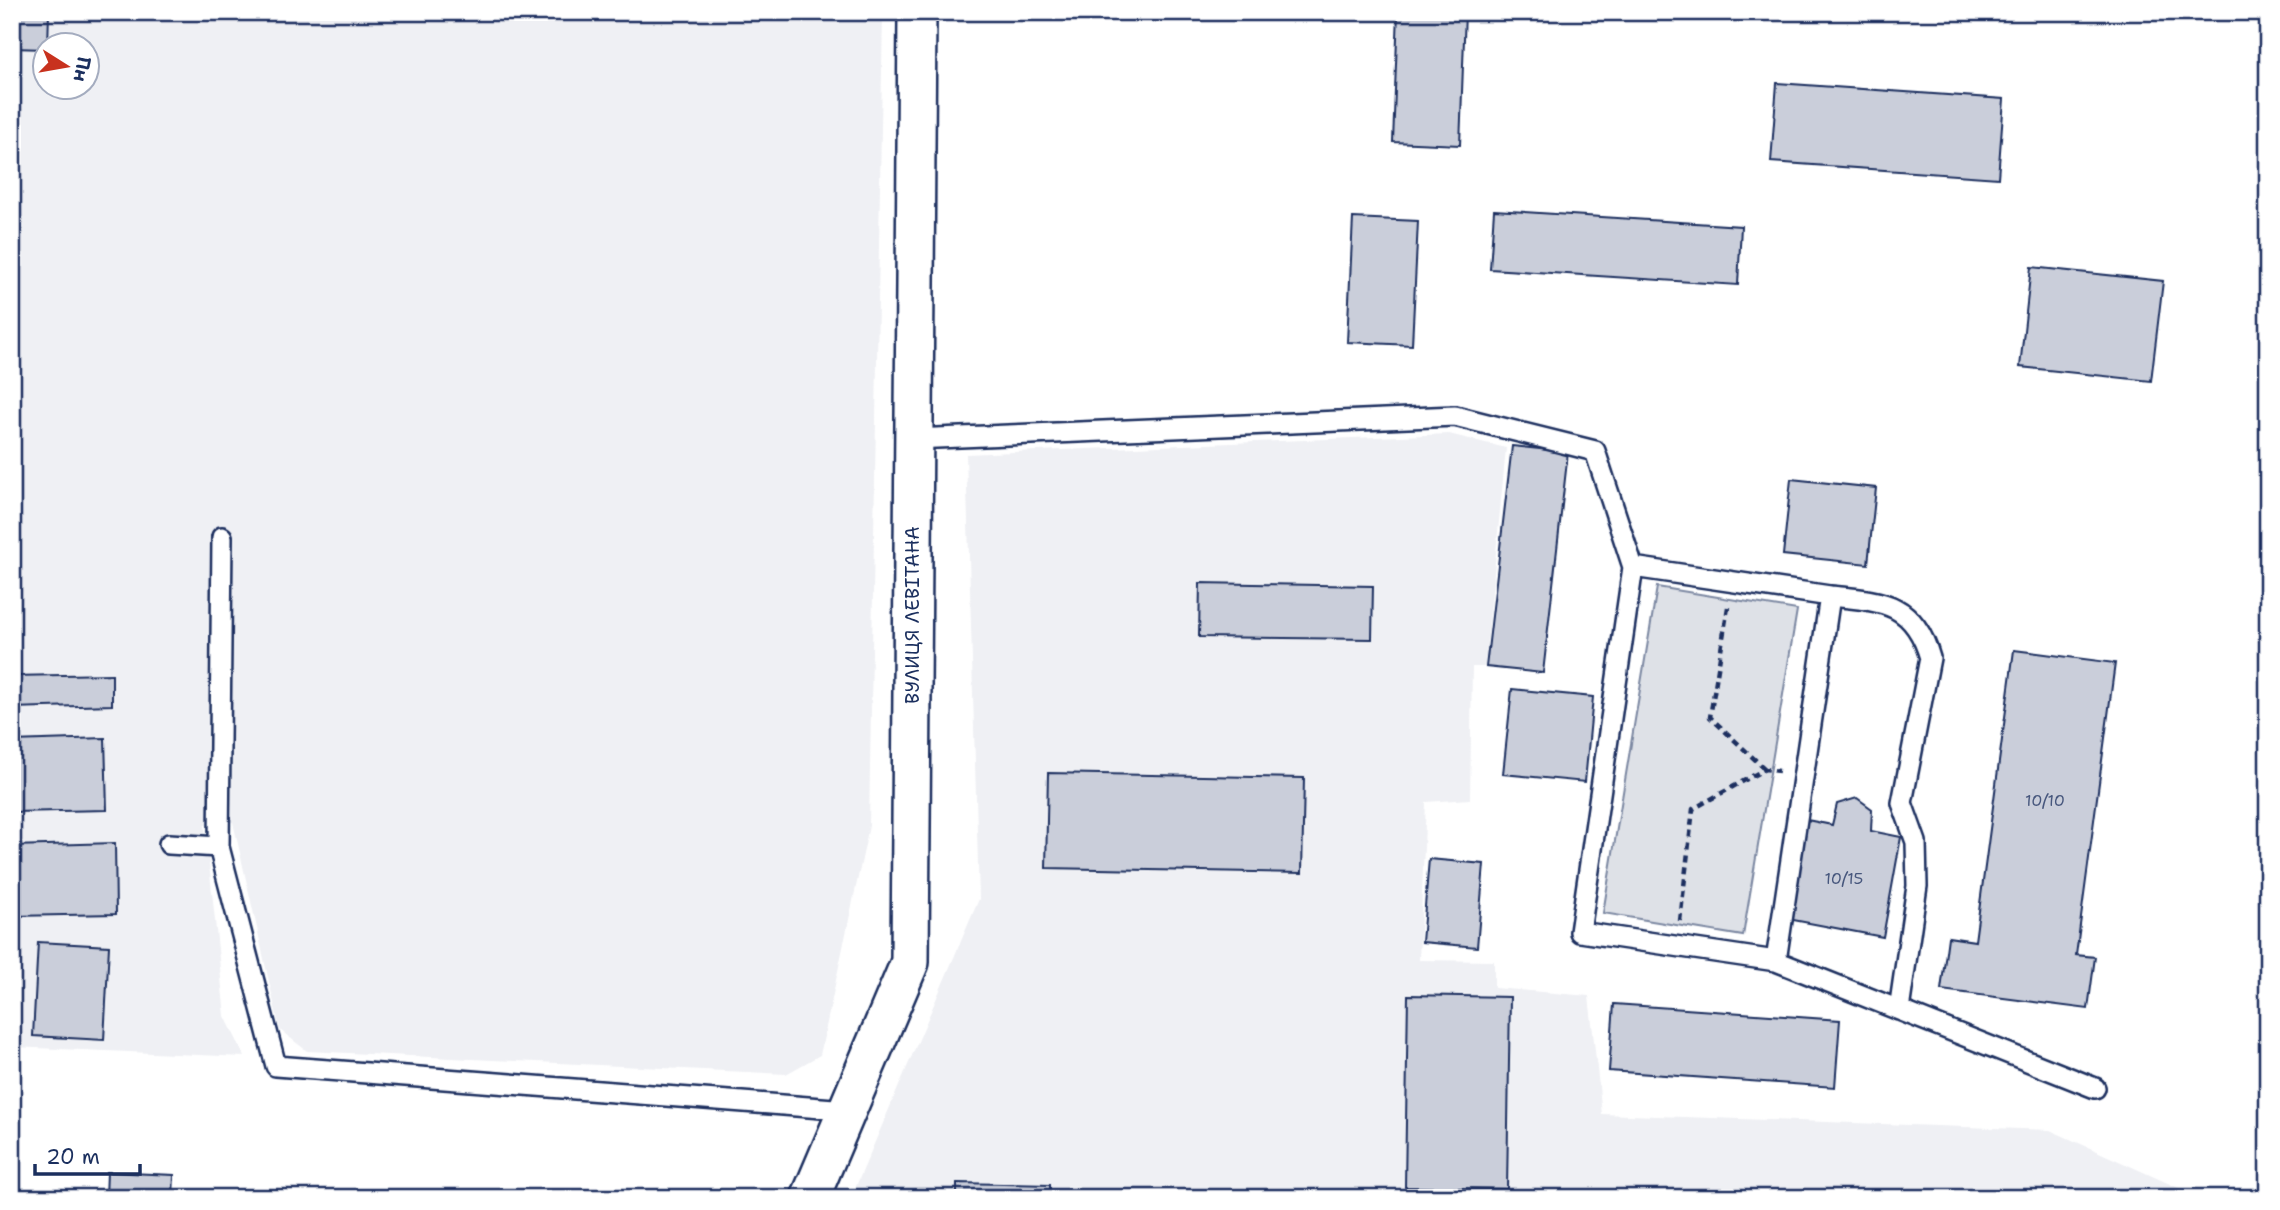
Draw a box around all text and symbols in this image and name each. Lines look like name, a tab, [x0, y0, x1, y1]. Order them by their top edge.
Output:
north arrow	[32, 32, 102, 102]
text: Пн	[68, 54, 97, 84]
street label: ВУЛИЦЯ ЛЕВІТАНА	[900, 526, 925, 704]
house number: 10/10	[2025, 790, 2065, 811]
house number: 10/15	[1825, 868, 1863, 889]
scale bar	[35, 1133, 140, 1177]
text: 20 m	[46, 1143, 100, 1171]

